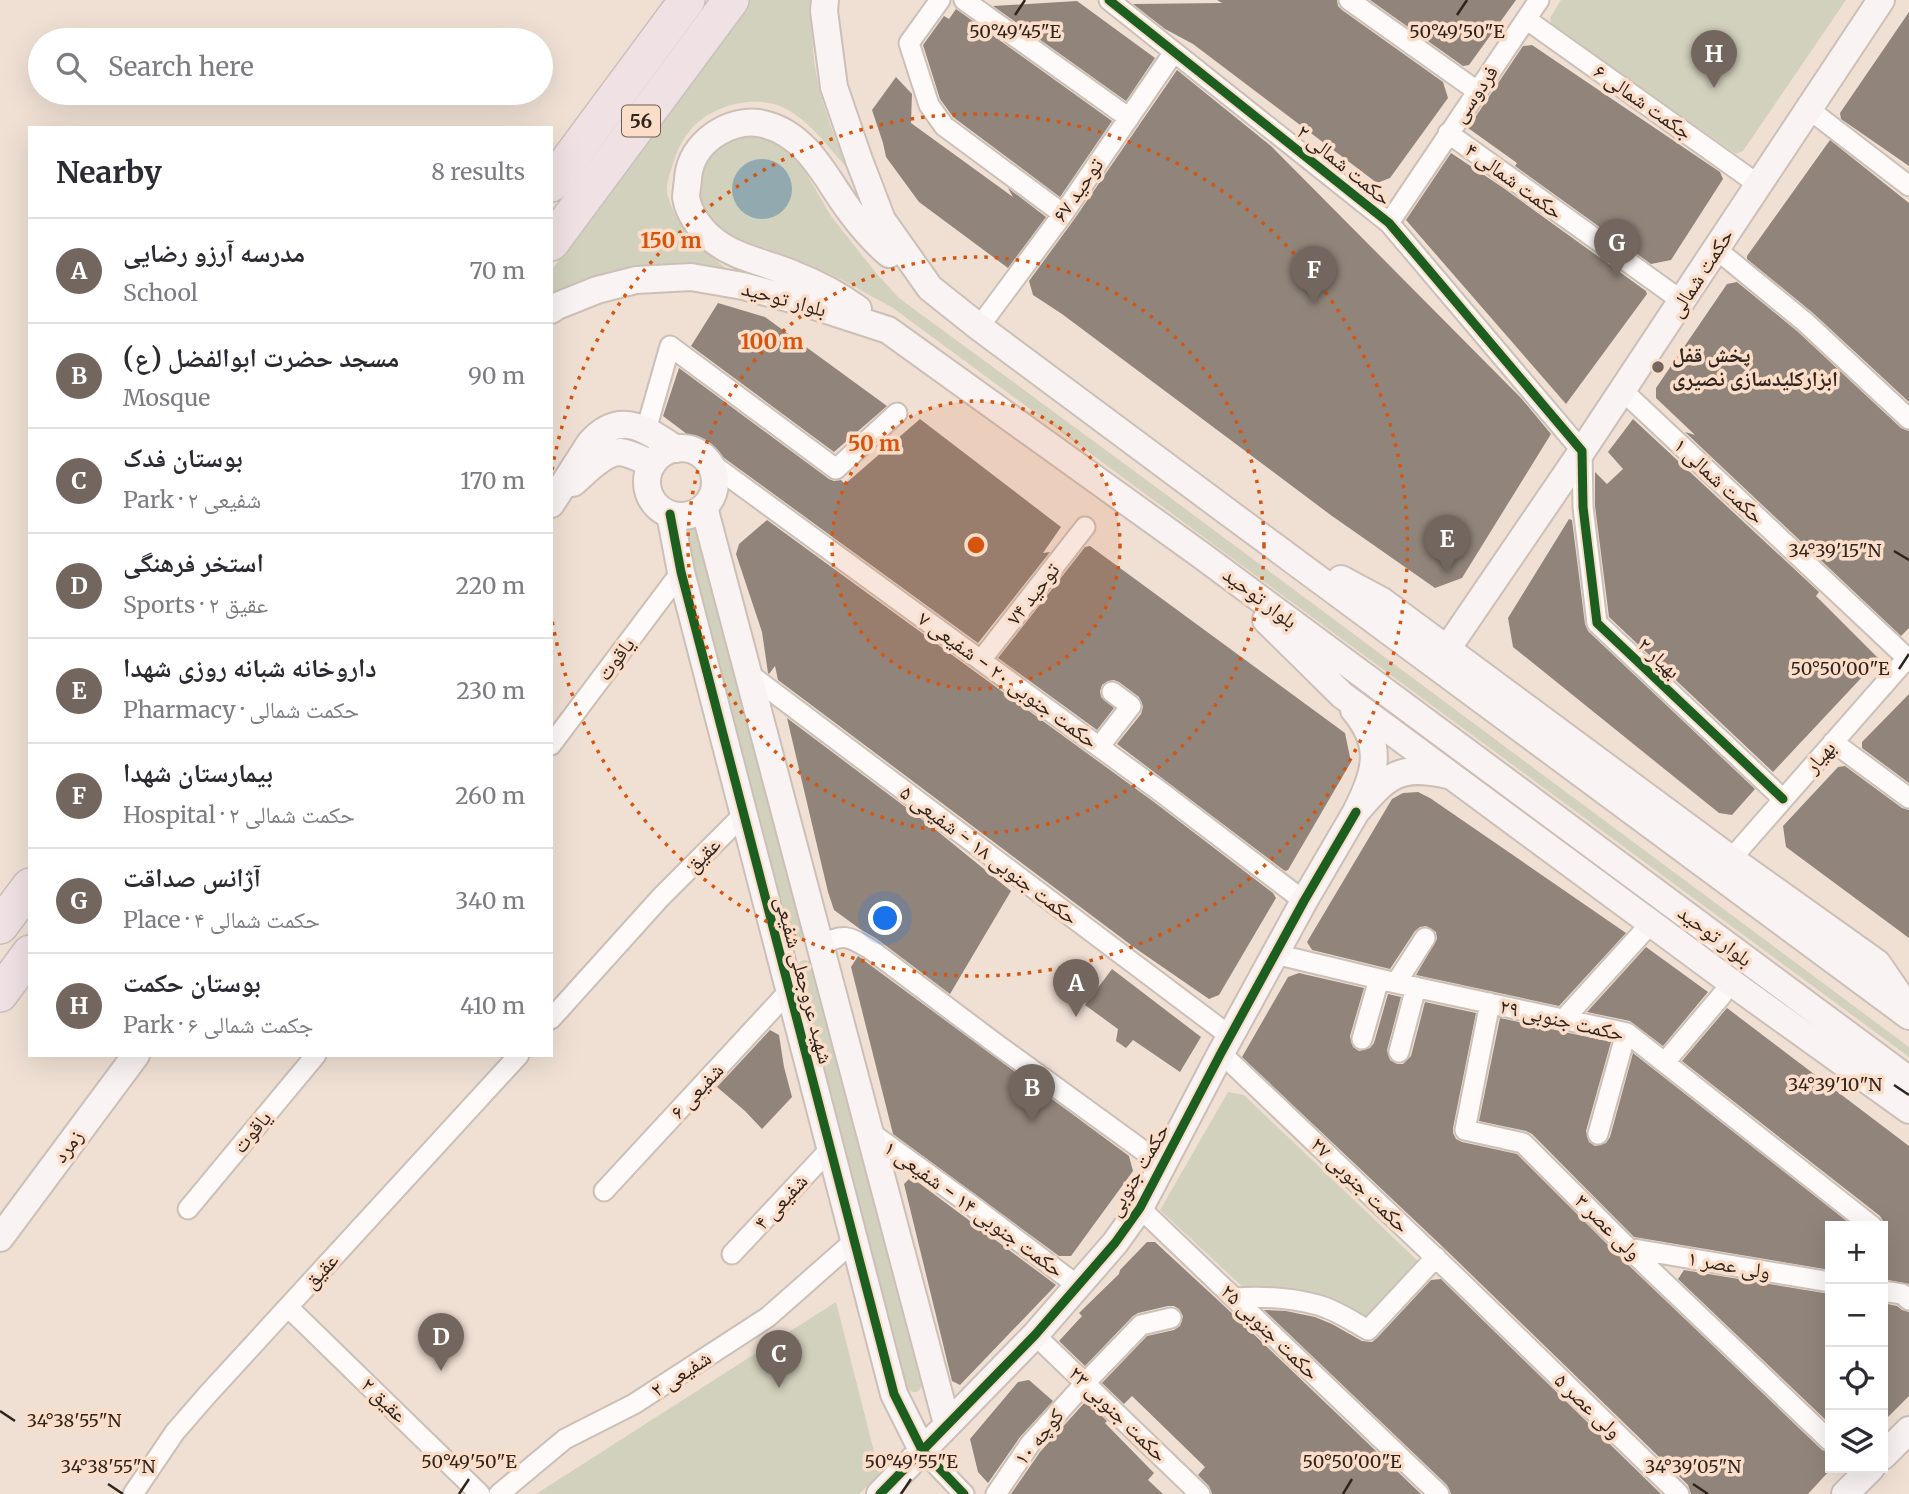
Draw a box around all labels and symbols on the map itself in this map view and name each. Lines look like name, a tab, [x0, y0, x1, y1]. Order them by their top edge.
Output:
text: 50°49'45"E	[969, 20, 1061, 43]
text: 50°49'50"E	[1409, 20, 1505, 43]
pin: H	[1691, 30, 1737, 88]
street label: جکمت شمالی ۶	[1588, 58, 1698, 146]
street label: فردوسی	[1445, 60, 1504, 128]
road number: 56	[622, 105, 660, 136]
street label: حکمت شمالی ۲	[1291, 118, 1397, 211]
street label: حکمت شمالی ۴	[1460, 136, 1569, 225]
street label: توحید ۶۷	[1046, 153, 1109, 227]
pin: G	[1594, 219, 1640, 277]
street label: حکمت شمالی	[1662, 223, 1739, 322]
text: 150 m	[640, 227, 702, 254]
pin: F	[1291, 246, 1337, 304]
street label: بلوار توحید	[739, 274, 830, 323]
text: 100 m	[741, 328, 803, 355]
place label: پخش قفل ابزارکلیدسازی نصیری	[1672, 341, 1838, 392]
marker: پخش قفل ابزارکلیدسازی نصیری	[1650, 359, 1666, 375]
text: 50 m	[848, 430, 900, 457]
street label: حکمت شمالی ۱	[1668, 432, 1771, 530]
pin: E	[1424, 515, 1470, 573]
centre of rings	[964, 533, 988, 557]
text: 34°39'15"N	[1789, 539, 1882, 562]
street label: توحید ۷۴	[1000, 557, 1065, 630]
street label: بلوار توحید	[1218, 561, 1303, 634]
street label: حکمت جنوبی ۲۰ - شفیعی ۷	[913, 605, 1104, 754]
street label: بهیار ۲	[1632, 631, 1687, 684]
street label: یاقوت	[591, 632, 641, 686]
text: 50°50'00"E	[1790, 657, 1890, 680]
street label: بهیار	[1797, 735, 1841, 779]
street label: حکمت جنوبی ۱۸ - شفیعی ۵	[895, 779, 1084, 930]
street label: عقیق	[679, 831, 727, 878]
street label: شهید عروجعلی شفیعی	[769, 893, 840, 1067]
street label: بلوار توحید	[1673, 899, 1758, 972]
your location	[868, 901, 902, 935]
pin: A	[1053, 959, 1099, 1017]
street label: حکمت جنوبی ۲۹	[1497, 992, 1627, 1047]
street label: شفیعی ۶	[664, 1057, 729, 1124]
pin: B	[1009, 1064, 1055, 1122]
text: 34°39'10"N	[1788, 1073, 1882, 1096]
street label: یاقوت	[226, 1105, 277, 1159]
street label: حکمت جنوبی	[1100, 1118, 1175, 1221]
street label: زمرد	[46, 1124, 89, 1168]
street label: حکمت جنوبی ۲۷	[1305, 1131, 1415, 1239]
street label: حکمت جنوبی ۱۴ - شفیعی ۱	[879, 1134, 1070, 1283]
street label: شفیعی ۴	[748, 1168, 813, 1235]
street label: ولی عصر ۳	[1569, 1188, 1647, 1266]
street label: ولی عصر ۱	[1686, 1244, 1773, 1285]
street label: عقیق	[297, 1247, 344, 1294]
street label: حکمت جنوبی ۲۵	[1215, 1278, 1325, 1386]
pin: D	[418, 1313, 464, 1371]
pin: C	[756, 1330, 802, 1388]
street label: شفیعی ۲	[645, 1344, 716, 1403]
street label: حکمت جنوبی ۲۳	[1063, 1360, 1173, 1468]
street label: ولی عصر ۵	[1549, 1367, 1628, 1444]
street label: عقیق ۲	[355, 1371, 413, 1428]
street label: کوچه ۱۰	[1008, 1403, 1070, 1471]
text: 34°38'55"N	[27, 1409, 121, 1432]
text: 50°49'50"E	[421, 1450, 517, 1473]
text: 50°49'55"E	[864, 1450, 958, 1473]
text: 50°50'00"E	[1302, 1450, 1402, 1473]
text: 34°38'55"N	[61, 1455, 155, 1478]
text: 34°39'05"N	[1645, 1455, 1741, 1478]

